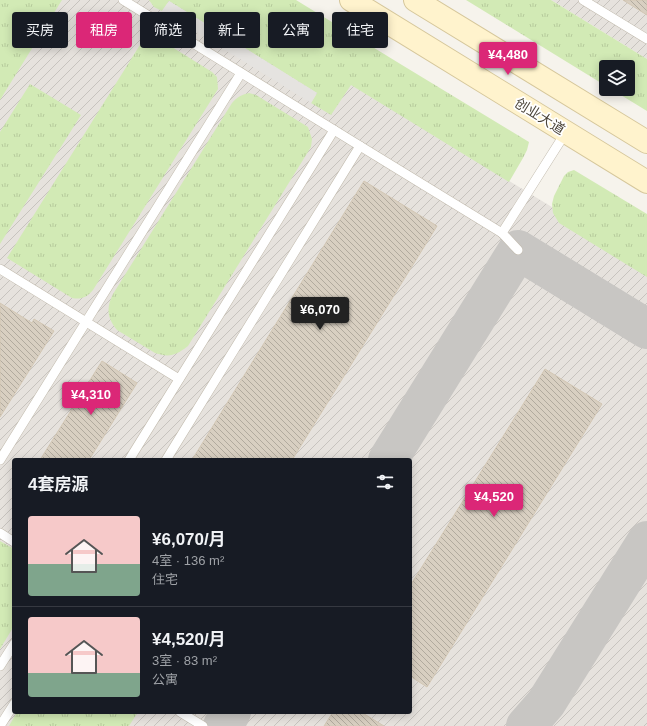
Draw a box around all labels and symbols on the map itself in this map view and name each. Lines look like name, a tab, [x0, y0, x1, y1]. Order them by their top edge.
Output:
pin: ¥4,480	[475, 42, 541, 76]
street label: 创业大道	[512, 94, 568, 138]
pin: ¥6,070	[287, 297, 353, 331]
pin: ¥4,310	[58, 382, 124, 416]
pin: ¥4,520	[461, 484, 527, 518]

